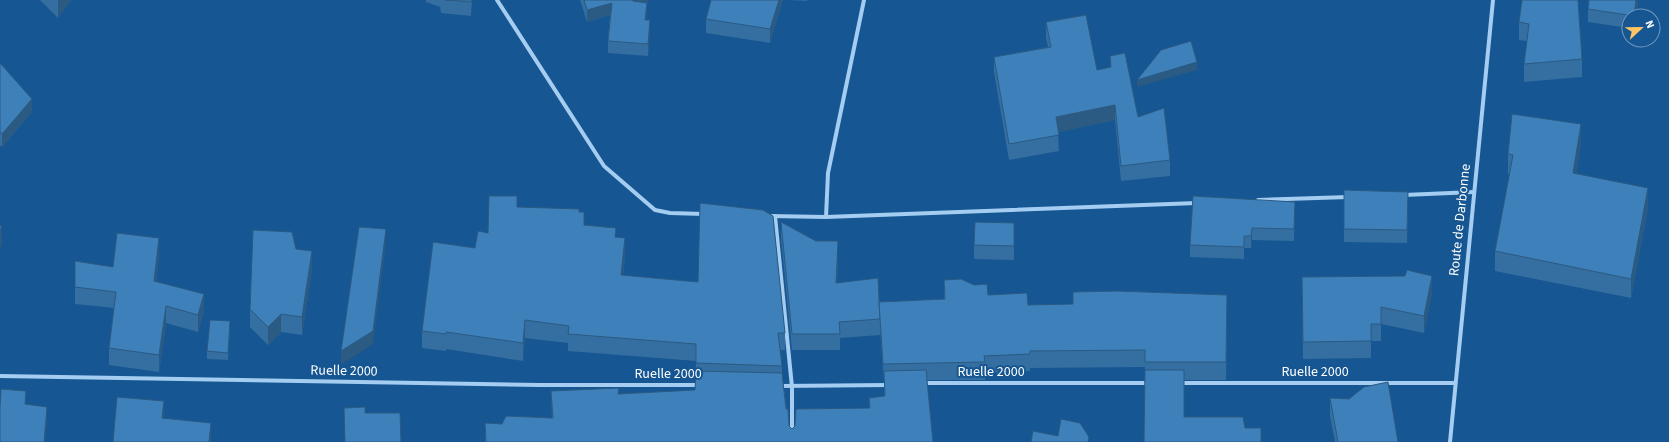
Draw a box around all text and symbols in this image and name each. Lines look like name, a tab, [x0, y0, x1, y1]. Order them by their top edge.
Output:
north arrow	[1621, 8, 1661, 48]
text: N	[1641, 18, 1658, 31]
street label: Route de Darbonne	[1444, 163, 1476, 277]
street label: Ruelle 2000	[310, 360, 378, 382]
street label: Ruelle 2000	[957, 362, 1025, 382]
street label: Ruelle 2000	[1281, 362, 1349, 382]
street label: Ruelle 2000	[634, 364, 702, 384]

